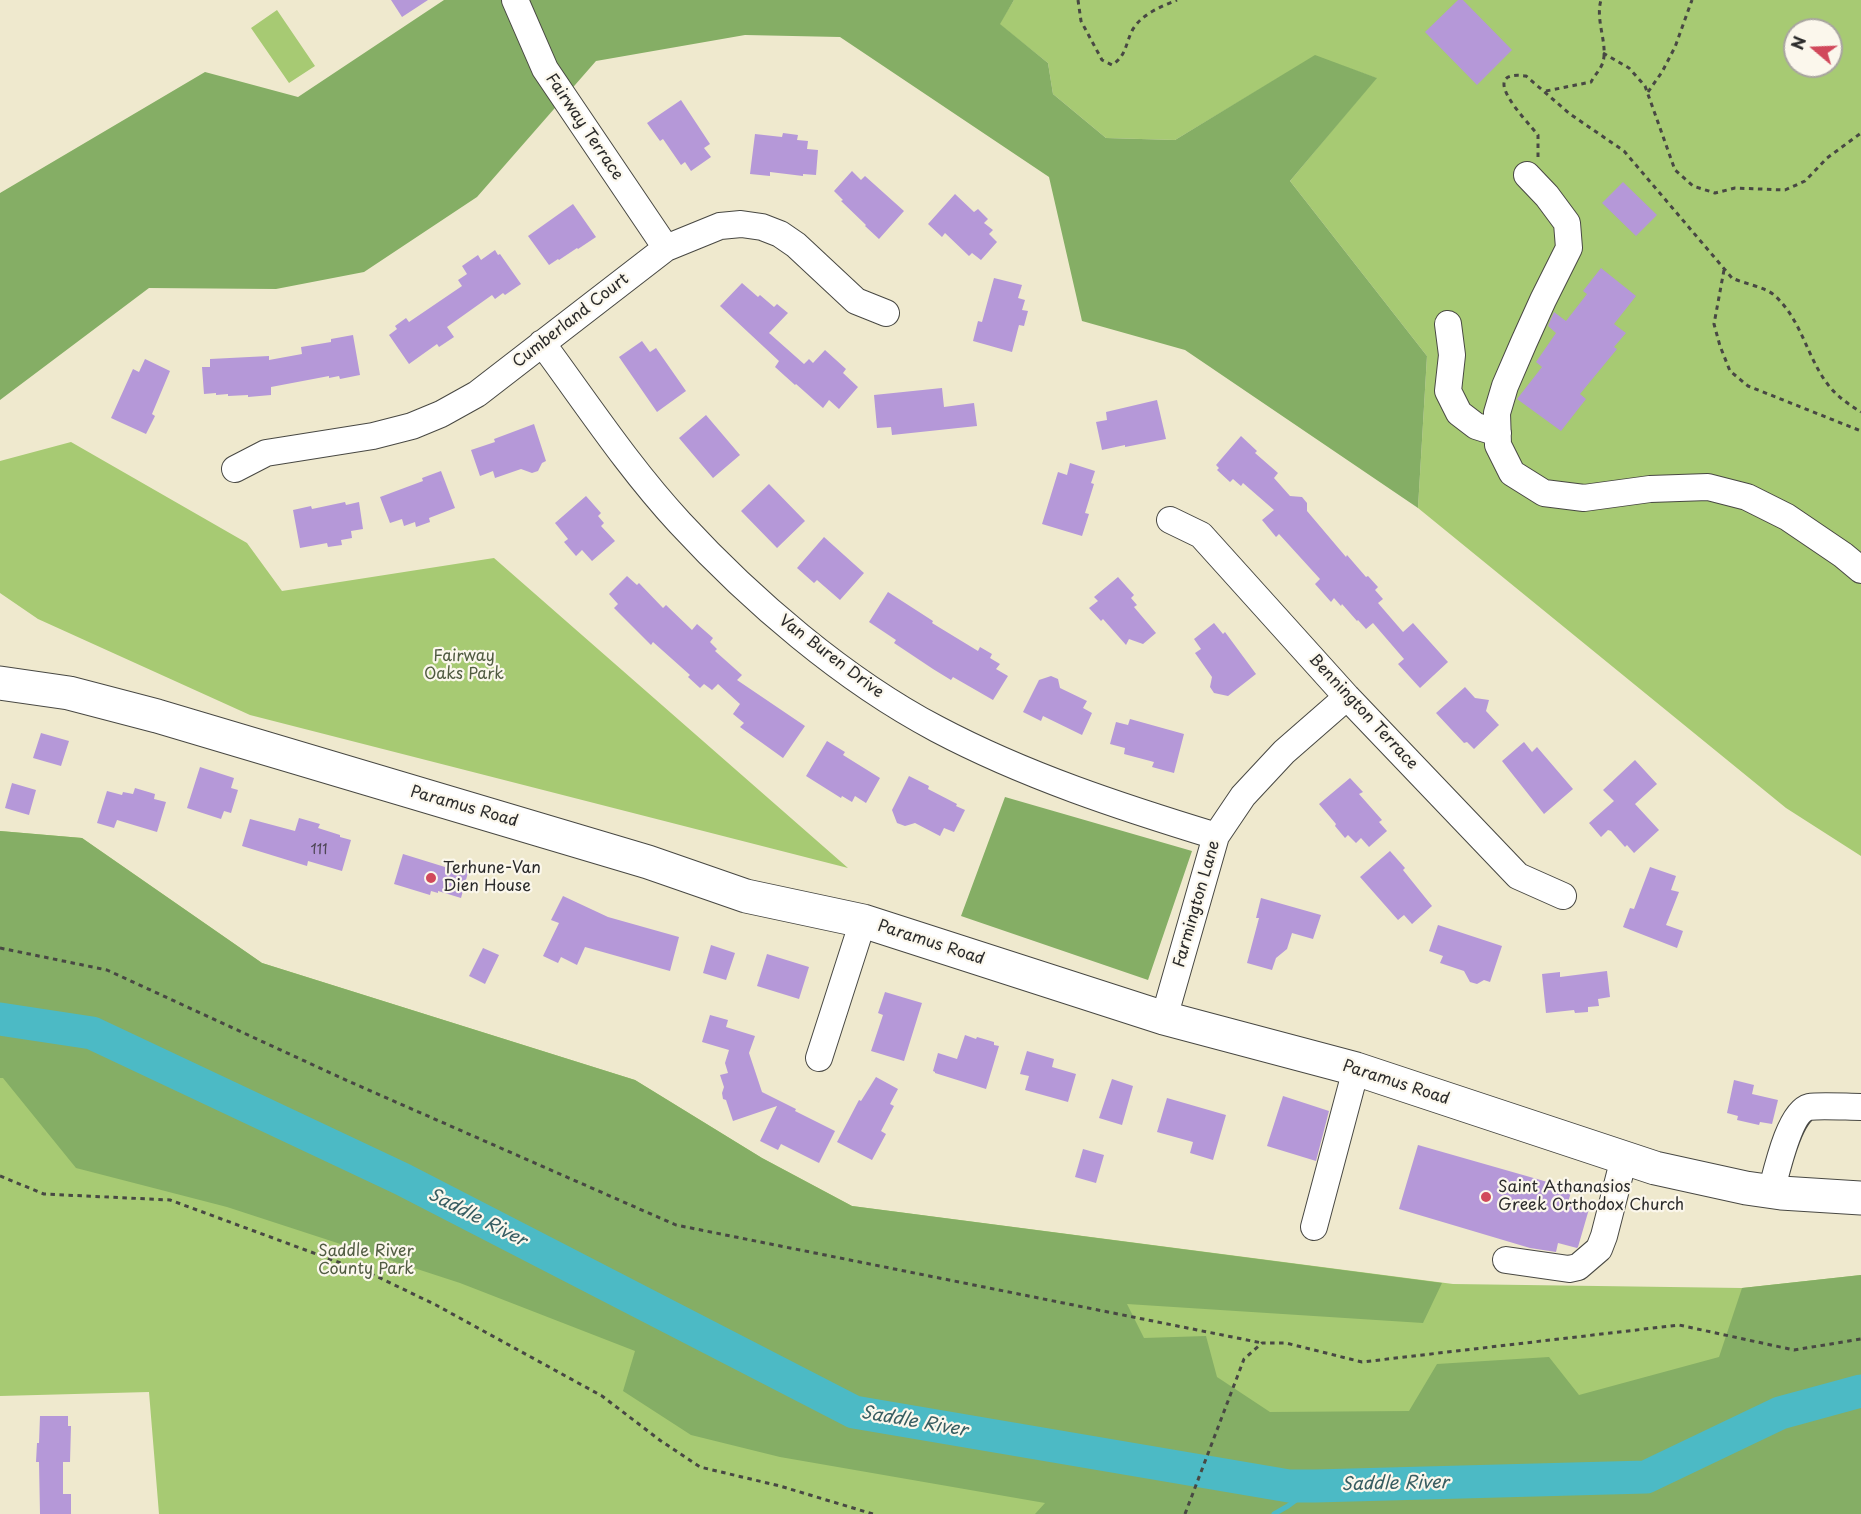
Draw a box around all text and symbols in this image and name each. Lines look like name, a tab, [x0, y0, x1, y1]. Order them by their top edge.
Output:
north arrow	[1783, 18, 1843, 78]
text: N	[1784, 33, 1811, 53]
street label: Fairway Terrace	[541, 70, 627, 184]
street label: Cumberland Court	[509, 270, 633, 372]
street label: Van Buren Drive	[775, 611, 887, 703]
park label: Fairway Oaks Park	[424, 647, 504, 685]
street label: Bennington Terrace	[1304, 650, 1422, 774]
street label: Paramus Road	[408, 782, 520, 832]
street label: Farmington Lane	[1170, 838, 1224, 970]
house number: 111	[310, 842, 328, 858]
place label: Terhune-Van Dien House	[443, 859, 541, 897]
marker: Terhune-Van Dien House	[424, 871, 438, 885]
street label: Paramus Road	[875, 917, 987, 969]
street label: Paramus Road	[1340, 1057, 1452, 1109]
place label: Saint Athanasios Greek Orthodox Church	[1498, 1178, 1684, 1216]
water label: Saddle River	[424, 1184, 530, 1252]
marker: Saint Athanasios Greek Orthodox Church	[1479, 1190, 1493, 1204]
park label: Saddle River County Park	[318, 1242, 414, 1280]
water label: Saddle River	[859, 1402, 969, 1442]
water label: Saddle River	[1341, 1472, 1449, 1496]

